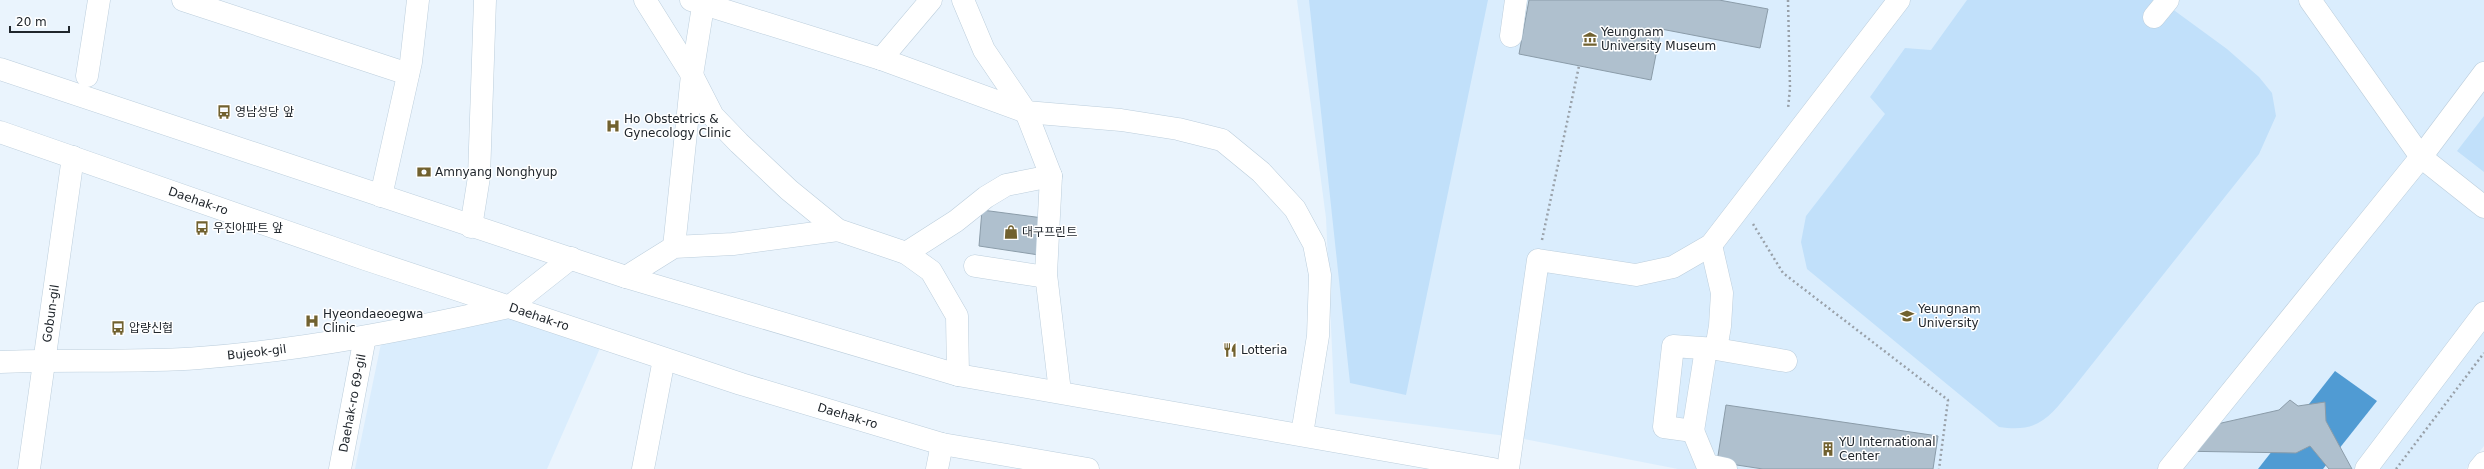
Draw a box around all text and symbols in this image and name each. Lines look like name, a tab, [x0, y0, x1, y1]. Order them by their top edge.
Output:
scale bar	[10, 8, 69, 34]
text: 20 m	[16, 15, 47, 29]
place label: Yeungnam University Museum	[1600, 25, 1716, 53]
museum icon: Yeungnam University Museum	[1582, 31, 1598, 47]
bus stop icon: 영남성당 앞	[216, 104, 232, 120]
place label: 영남성당 앞	[235, 105, 294, 119]
place label: Ho Obstetrics & Gynecology Clinic	[624, 112, 731, 140]
hospital icon: Ho Obstetrics & Gynecology Clinic	[605, 118, 621, 134]
bank icon: Amnyang Nonghyup	[416, 164, 432, 180]
place label: Amnyang Nonghyup	[435, 165, 557, 179]
street label: Daehak-ro	[167, 184, 230, 218]
bus stop icon: 우진아파트 앞	[194, 220, 210, 236]
place label: 우진아파트 앞	[213, 221, 283, 235]
shop icon: 대구프린트	[1003, 224, 1019, 240]
place label: 대구프린트	[1022, 225, 1077, 239]
street label: Gobun-gil	[40, 284, 62, 343]
street label: Daehak-ro	[507, 300, 571, 333]
place label: Yeungnam University	[1917, 302, 1981, 330]
place label: Hyeondaeoegwa Clinic	[323, 307, 423, 335]
school or university icon: Yeungnam University	[1899, 308, 1915, 324]
hospital icon: Hyeondaeoegwa Clinic	[304, 313, 320, 329]
bus stop icon: 압량신협	[110, 320, 126, 336]
place label: 압량신협	[129, 321, 173, 335]
street label: Bujeok-gil	[226, 342, 287, 363]
restaurant icon: Lotteria	[1222, 342, 1238, 358]
place label: Lotteria	[1241, 343, 1287, 357]
street label: Daehak-ro 69-gil	[336, 353, 369, 454]
street label: Daehak-ro	[816, 400, 879, 431]
place label: YU International Center	[1838, 435, 1936, 463]
building icon: YU International Center	[1820, 441, 1836, 457]

